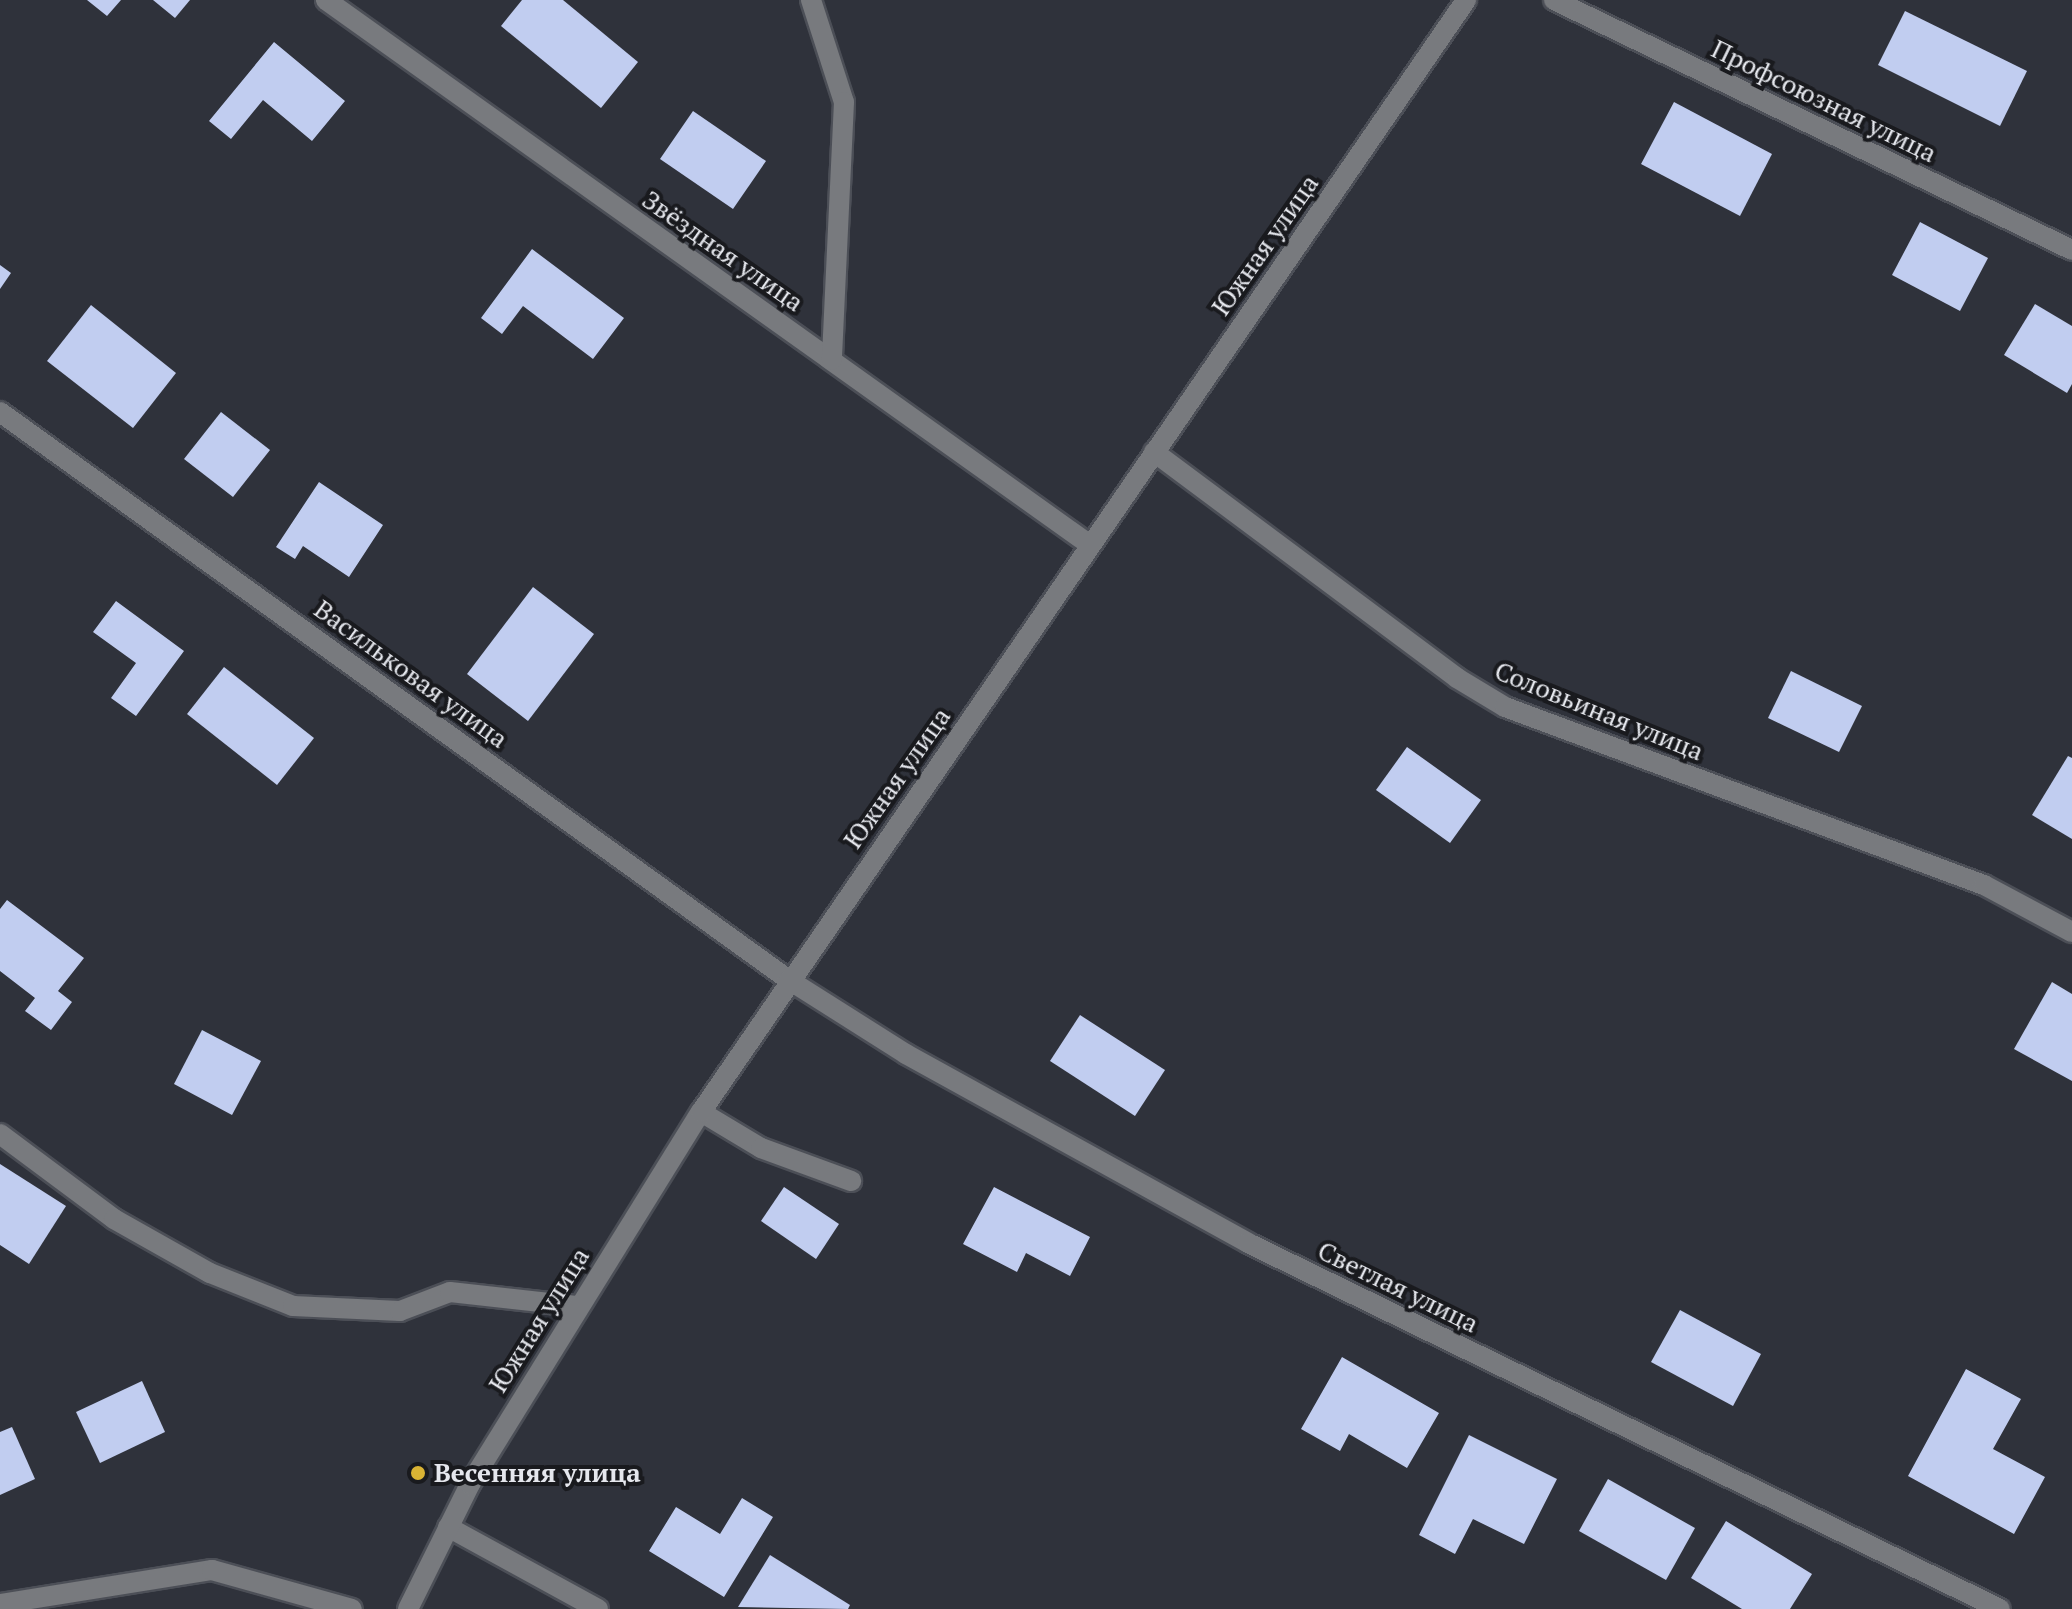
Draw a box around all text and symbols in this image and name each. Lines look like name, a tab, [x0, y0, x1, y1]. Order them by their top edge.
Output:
street label: Профсоюзная улица	[1707, 33, 1941, 169]
street label: Южная улица	[1205, 169, 1325, 321]
street label: Звёздная улица	[637, 184, 809, 318]
street label: Васильковая улица	[308, 593, 514, 755]
street label: Соловьиная улица	[1490, 655, 1708, 767]
street label: Южная улица	[837, 702, 957, 854]
street label: Светлая улица	[1313, 1235, 1483, 1339]
street label: Южная улица	[482, 1242, 596, 1398]
place label: Весенняя улица	[434, 1457, 641, 1489]
marker: Весенняя улица	[409, 1464, 427, 1482]

